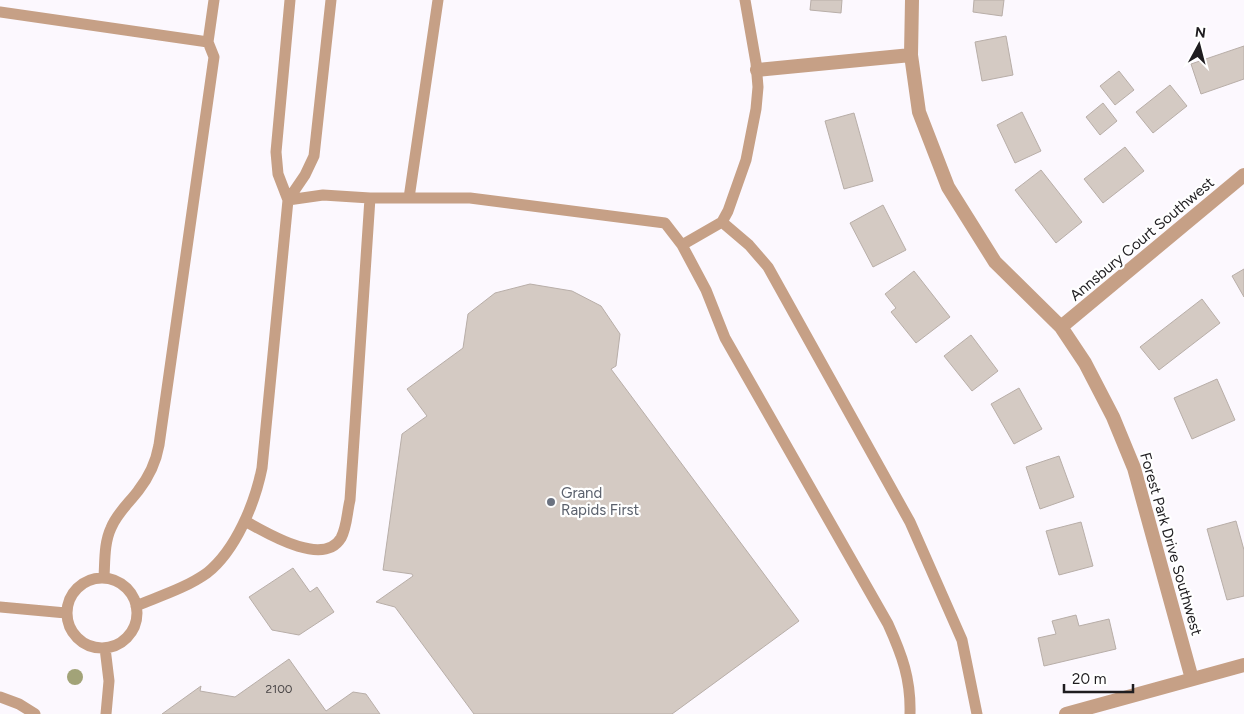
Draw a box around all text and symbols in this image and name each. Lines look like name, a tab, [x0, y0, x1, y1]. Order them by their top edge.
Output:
north arrow	[1174, 20, 1224, 70]
text: N	[1194, 23, 1207, 42]
street label: Annsbury Court Southwest	[1066, 173, 1218, 305]
street label: Forest Park Drive Southwest	[1136, 450, 1206, 638]
place label: Grand Rapids First	[561, 484, 640, 519]
marker: Grand Rapids First	[545, 496, 557, 508]
scale bar	[1064, 662, 1133, 694]
text: 20 m	[1072, 670, 1106, 688]
house number: 2100	[265, 682, 293, 696]

